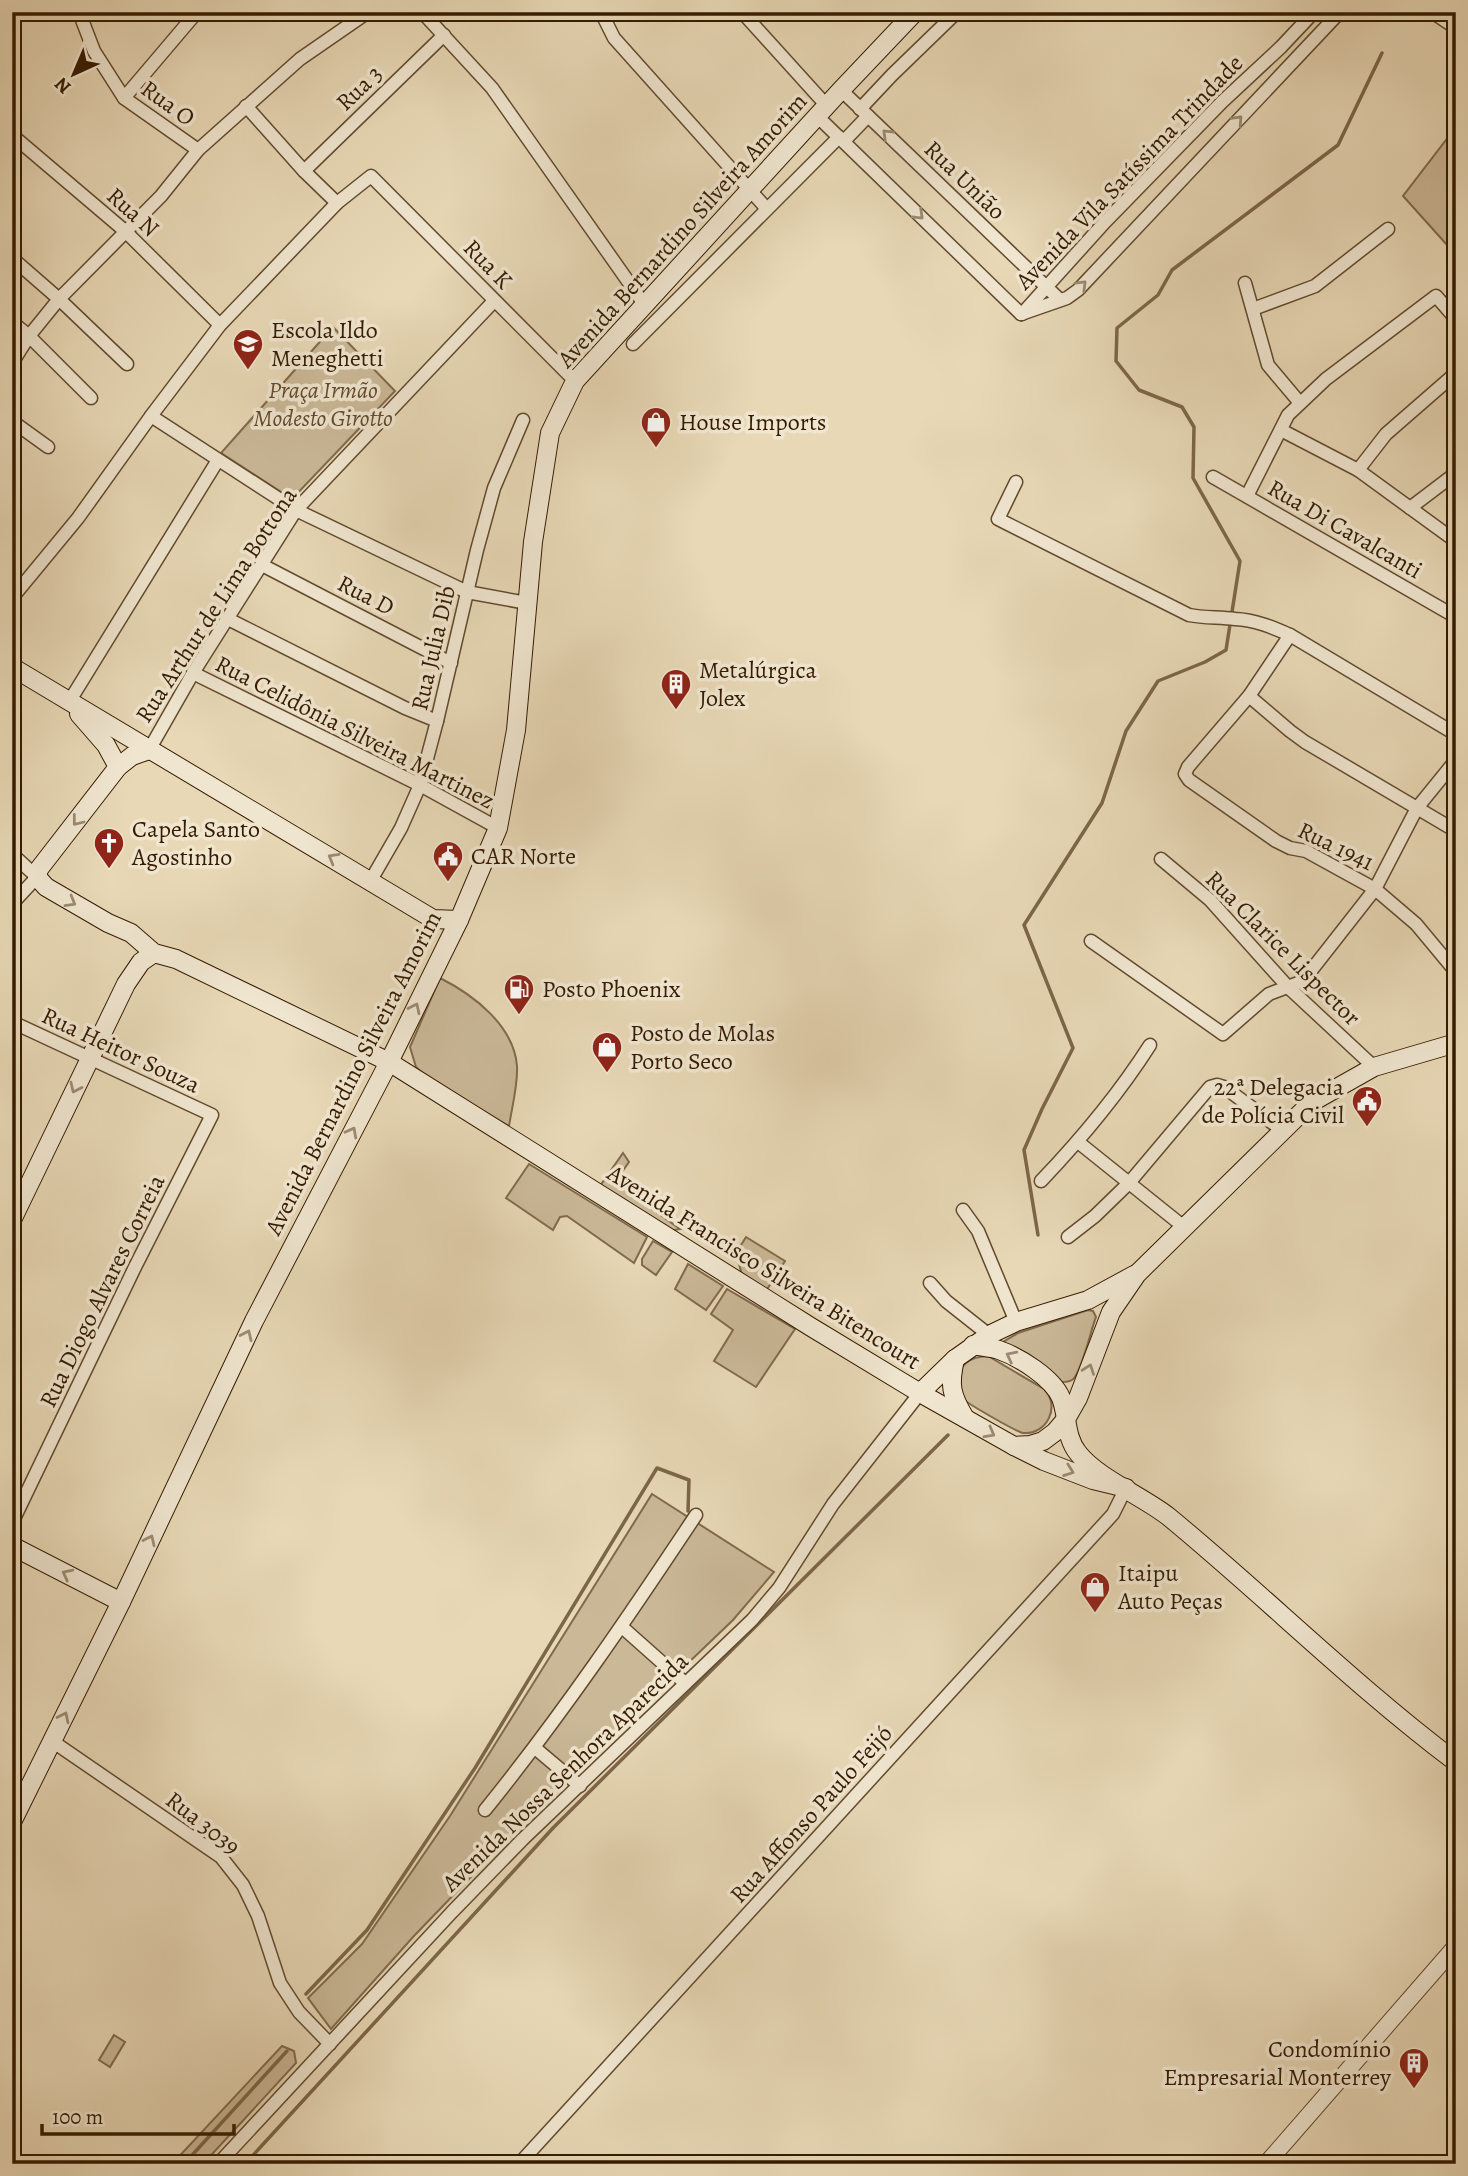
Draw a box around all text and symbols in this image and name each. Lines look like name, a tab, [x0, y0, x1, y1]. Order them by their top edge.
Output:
north arrow	[38, 38, 108, 108]
street label: Avenida Vila Satíssima Trindade	[1007, 48, 1250, 297]
street label: Rua 3	[329, 58, 389, 118]
text: N	[49, 71, 77, 100]
street label: Rua O	[135, 73, 201, 133]
street label: Avenida Bernardino Silveira Amorim	[549, 86, 814, 375]
one-way arrow	[1230, 115, 1243, 128]
one-way arrow	[882, 130, 895, 143]
street label: Rua União	[917, 133, 1013, 227]
street label: Rua N	[100, 180, 166, 244]
one-way arrow	[911, 206, 924, 219]
street label: Rua K	[456, 232, 520, 296]
one-way arrow	[1073, 280, 1086, 293]
place label: Escola Ildo Meneghetti	[271, 314, 383, 374]
school or university icon: Escola Ildo Meneghetti	[231, 327, 265, 371]
park label: Praça Irmão Modesto Girotto	[253, 374, 393, 434]
shop icon: House Imports	[639, 405, 673, 449]
place label: House Imports	[679, 406, 826, 438]
street label: Rua Di Cavalcanti	[1262, 472, 1428, 586]
street label: Rua Arthur de Lima Bottona	[128, 480, 305, 729]
street label: Rua D	[332, 567, 400, 623]
street label: Rua Julia Dib	[403, 582, 463, 714]
street label: Rua Celidônia Silveira Martinez	[210, 648, 500, 816]
place label: Metalúrgica Jolex	[699, 654, 817, 714]
building icon: Metalúrgica Jolex	[659, 667, 693, 711]
one-way arrow	[72, 813, 85, 825]
place label: Capela Santo Agostinho	[131, 813, 260, 873]
street label: Rua 1941	[1293, 814, 1379, 878]
church icon: Capela Santo Agostinho	[92, 826, 126, 870]
public building icon: CAR Norte	[431, 839, 465, 883]
place label: CAR Norte	[471, 840, 576, 872]
one-way arrow	[327, 853, 340, 866]
street label: Rua Clarice Lispector	[1198, 863, 1368, 1033]
one-way arrow	[64, 894, 77, 907]
street label: Avenida Bernardino Silveira Amorim	[257, 906, 449, 1241]
fuel station icon: Posto Phoenix	[502, 972, 536, 1016]
place label: Posto Phoenix	[542, 973, 681, 1005]
street label: Rua Heitor Souza	[37, 999, 206, 1101]
one-way arrow	[407, 1003, 421, 1015]
place label: Posto de Molas Porto Seco	[630, 1017, 775, 1077]
shop icon: Posto de Molas Porto Seco	[590, 1030, 624, 1074]
place label: 22ª Delegacia de Polícia Civil	[1201, 1071, 1345, 1131]
one-way arrow	[69, 1080, 83, 1093]
public building icon: 22ª Delegacia de Polícia Civil	[1350, 1084, 1384, 1128]
one-way arrow	[344, 1127, 357, 1140]
street label: Avenida Francisco Silveira Bitencourt	[600, 1156, 927, 1377]
street label: Rua Diogo Alvares Correia	[32, 1168, 173, 1413]
one-way arrow	[239, 1329, 253, 1342]
one-way arrow	[1006, 1351, 1018, 1365]
one-way arrow	[1081, 1363, 1095, 1375]
one-way arrow	[983, 1425, 996, 1438]
one-way arrow	[1062, 1462, 1074, 1476]
one-way arrow	[142, 1535, 156, 1547]
place label: Itaipu Auto Peças	[1117, 1557, 1223, 1617]
one-way arrow	[61, 1569, 74, 1582]
shop icon: Itaipu Auto Peças	[1078, 1570, 1112, 1614]
street label: Avenida Nossa Senhora Aparecida	[434, 1645, 696, 1899]
one-way arrow	[56, 1712, 70, 1724]
street label: Rua Affonso Paulo Feijó	[722, 1718, 900, 1910]
street label: Rua 3039	[159, 1784, 247, 1862]
place label: Condomínio Empresarial Monterrey	[1163, 2033, 1391, 2093]
building icon: Condomínio Empresarial Monterrey	[1397, 2046, 1431, 2090]
scale bar	[42, 2092, 234, 2136]
text: 100 m	[52, 2103, 103, 2131]

